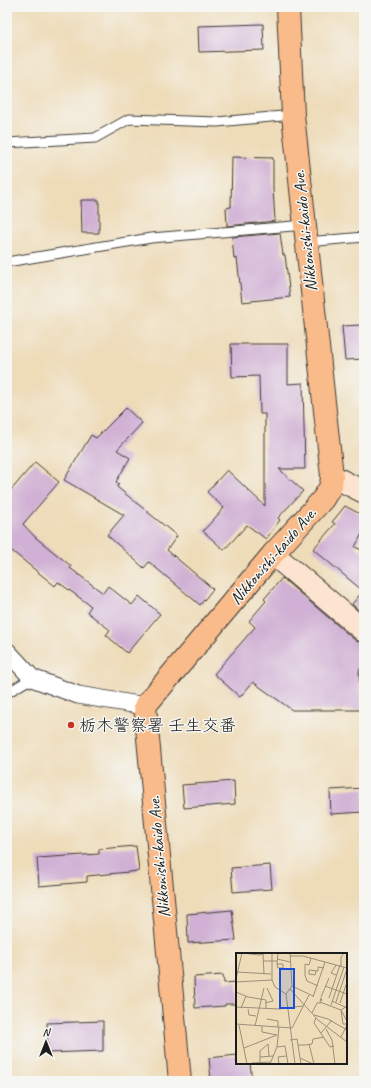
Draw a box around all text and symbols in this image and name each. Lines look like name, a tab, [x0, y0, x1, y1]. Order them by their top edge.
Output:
street label: Nikkonishi-kaido Ave.	[288, 169, 322, 293]
street label: Nikkonishi-kaido Ave.	[225, 503, 321, 609]
place label: 栃木警察署 壬生交番	[79, 715, 236, 736]
marker: 栃木警察署 壬生交番	[66, 720, 76, 730]
street label: Nikkonishi-kaido Ave.	[143, 795, 175, 919]
inset map	[236, 953, 347, 1064]
north arrow	[26, 1022, 66, 1062]
text: N	[43, 1025, 52, 1039]

